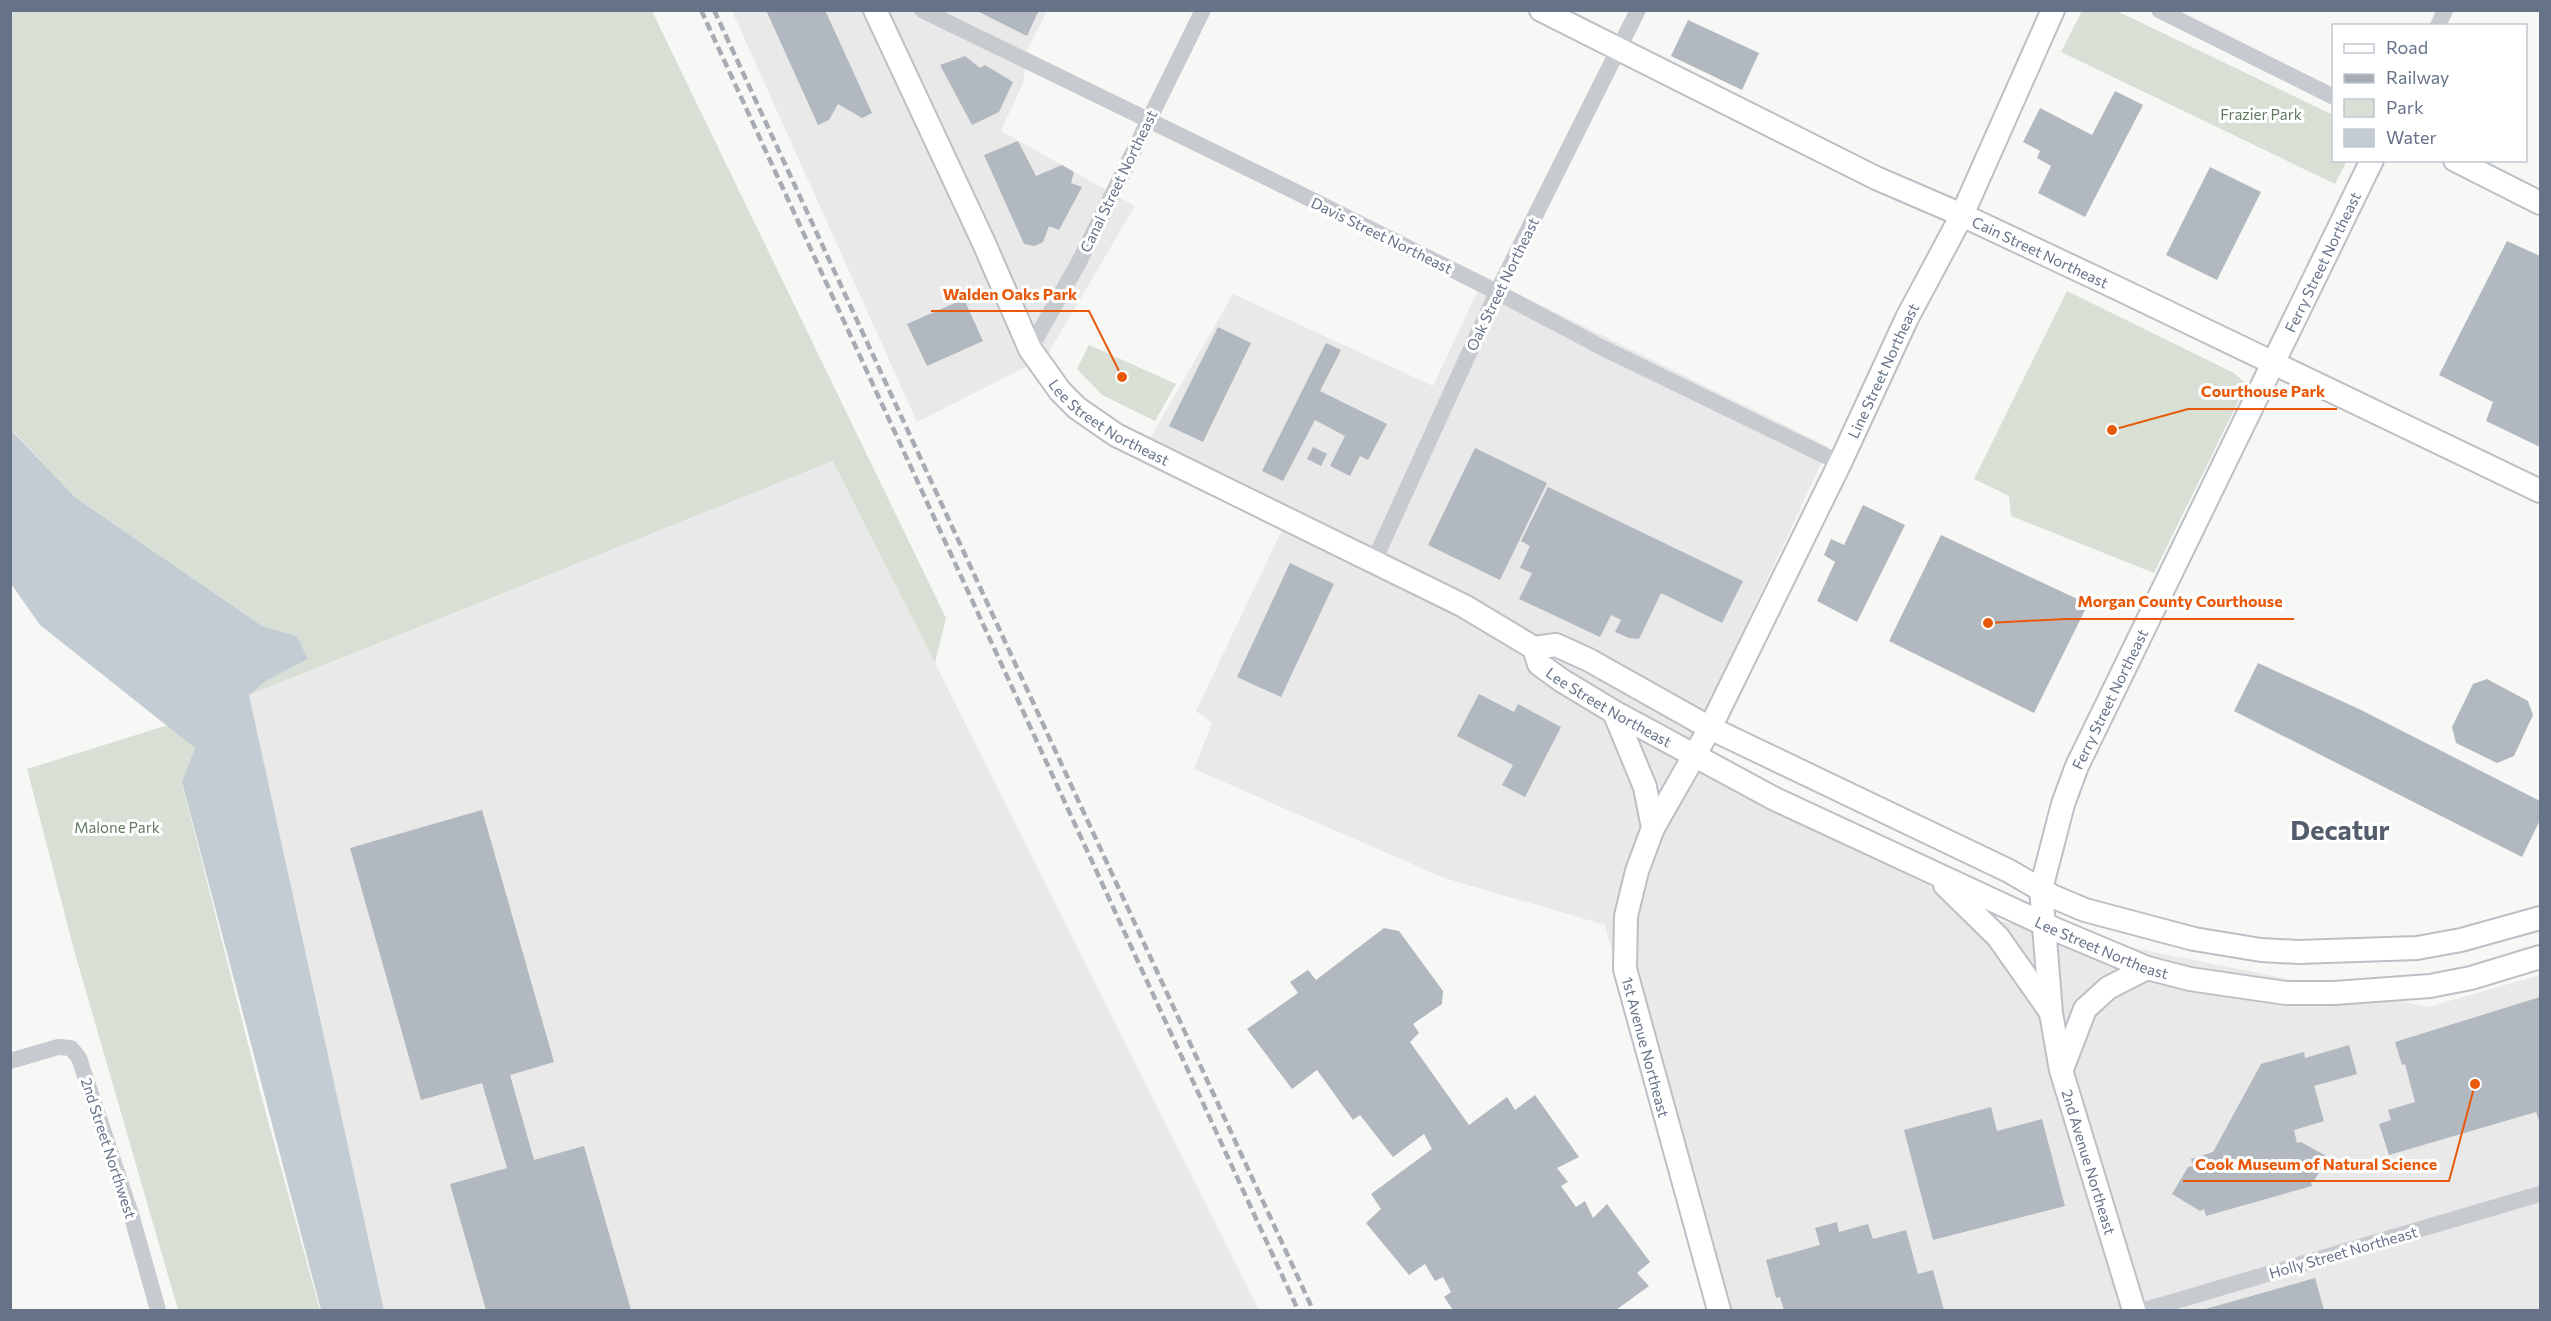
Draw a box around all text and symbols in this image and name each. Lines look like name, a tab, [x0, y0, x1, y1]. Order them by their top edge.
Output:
legend	[2332, 24, 2527, 162]
text: Road	[2386, 36, 2428, 58]
text: Railway	[2386, 66, 2449, 88]
text: Park	[2386, 96, 2424, 118]
park label: Frazier Park	[2220, 105, 2302, 123]
street label: Canal Street Northeast	[1076, 107, 1160, 255]
text: Water	[2386, 126, 2437, 148]
street label: Ferry Street Northeast	[2281, 189, 2364, 335]
street label: Davis Street Northeast	[1308, 193, 1456, 277]
street label: Cain Street Northeast	[1969, 212, 2111, 292]
street label: Oak Street Northeast	[1462, 214, 1542, 354]
callout: Walden Oaks Park	[931, 277, 1089, 311]
text: Walden Oaks Park	[943, 284, 1078, 303]
street label: Line Street Northeast	[1844, 300, 1922, 441]
callout: Courthouse Park	[2188, 375, 2337, 409]
street label: Lee Street Northeast	[1045, 376, 1172, 469]
text: Courthouse Park	[2201, 381, 2326, 400]
callout: Morgan County Courthouse	[2065, 585, 2294, 619]
text: Morgan County Courthouse	[2077, 591, 2283, 610]
street label: Ferry Street Northeast	[2068, 626, 2151, 772]
street label: Lee Street Northeast	[1543, 663, 1675, 750]
district label: Decatur	[2290, 813, 2390, 846]
park label: Malone Park	[74, 818, 160, 836]
street label: Lee Street Northeast	[2032, 912, 2170, 982]
street label: 1st Avenue Northeast	[1619, 975, 1673, 1119]
street label: 2nd Street Northwest	[78, 1075, 140, 1221]
street label: 2nd Avenue Northeast	[2058, 1087, 2120, 1237]
callout: Cook Museum of Natural Science	[2183, 1147, 2449, 1181]
text: Cook Museum of Natural Science	[2195, 1154, 2437, 1173]
street label: Holly Street Northeast	[2267, 1222, 2419, 1282]

